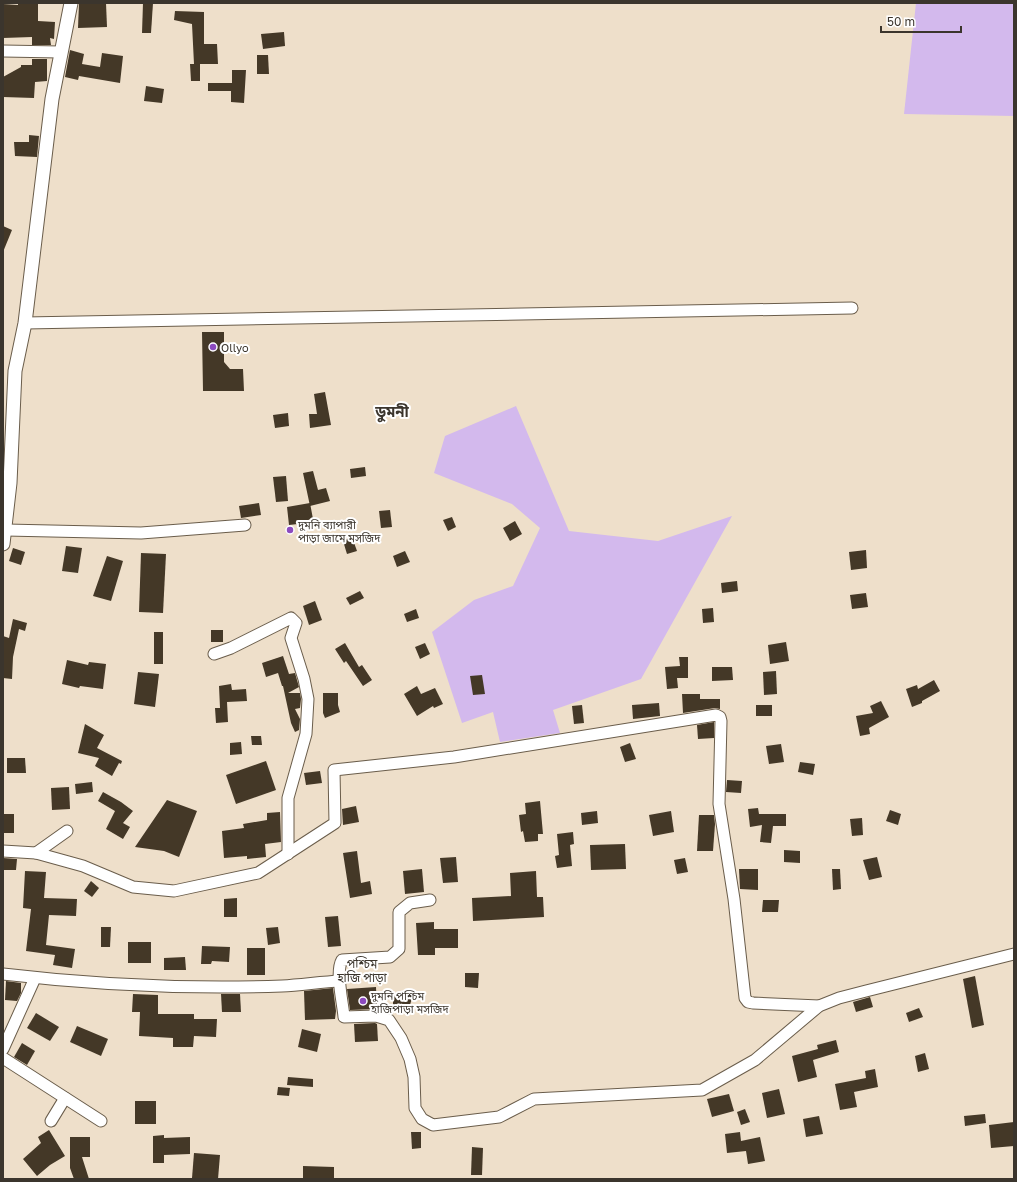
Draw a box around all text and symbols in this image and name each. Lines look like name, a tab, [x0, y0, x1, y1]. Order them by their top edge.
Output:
scale bar	[881, 8, 961, 34]
text: 50 m	[887, 14, 915, 29]
place label: Ollyo	[221, 341, 249, 354]
marker: Ollyo	[208, 342, 218, 352]
district label: ডুমনী	[374, 402, 410, 423]
place label: দুমনি ব্যাপারী পাড়া জামে মসজিদ	[297, 518, 381, 544]
marker: দুমনি ব্যাপারী পাড়া জামে মসজিদ	[285, 525, 295, 535]
district label: পশ্চিম হাজি পাড়া	[336, 956, 388, 985]
place label: দুমনি পশ্চিম হাজিপাড়া মসজিদ	[370, 989, 450, 1015]
marker: দুমনি পশ্চিম হাজিপাড়া মসজিদ	[358, 996, 368, 1006]

